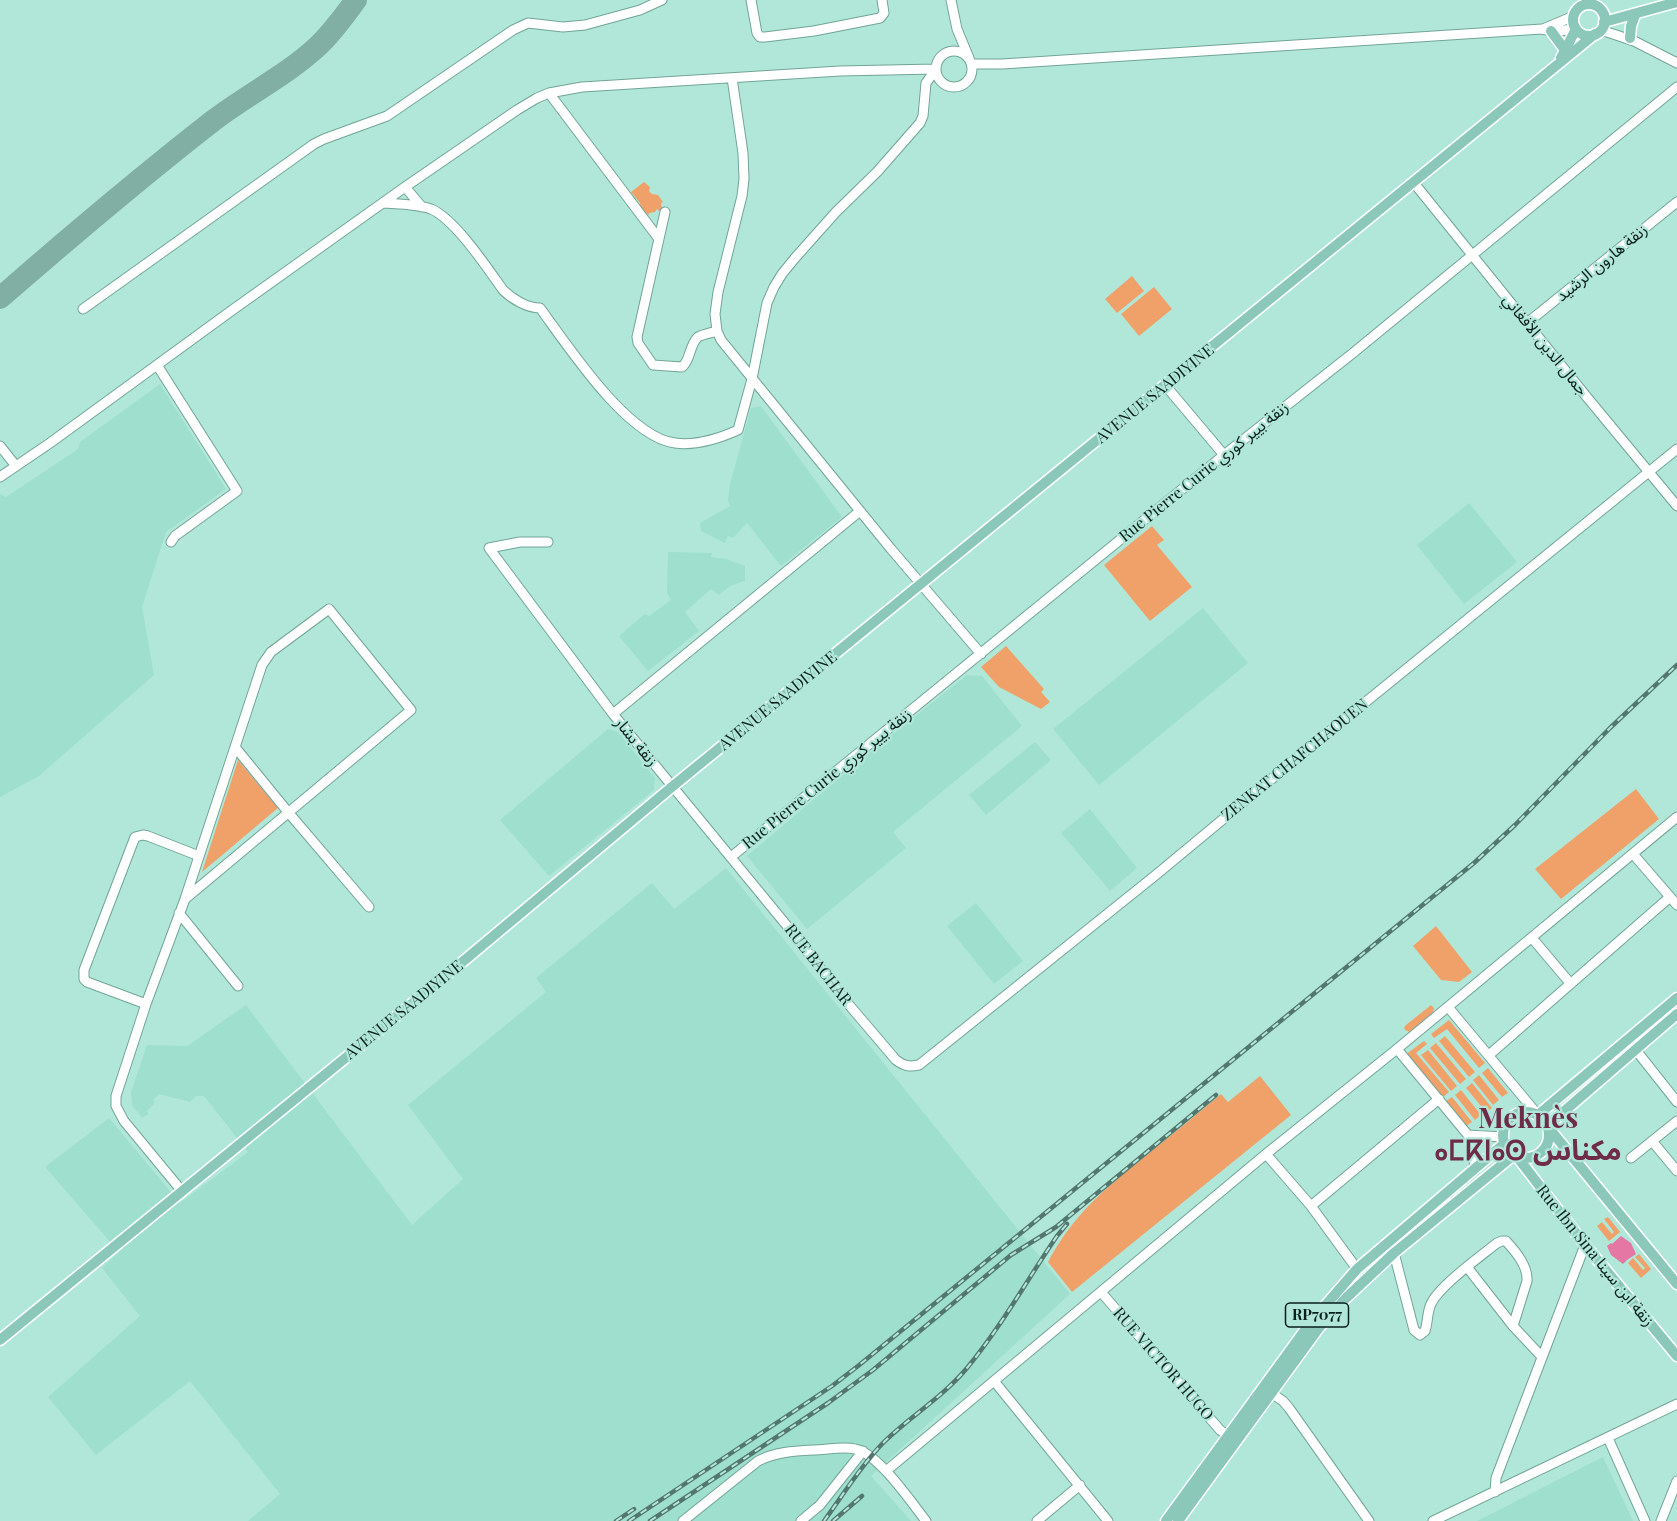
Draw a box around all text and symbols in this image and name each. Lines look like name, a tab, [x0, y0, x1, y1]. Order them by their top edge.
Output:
street label: زنقة هارون الرشيد	[1552, 220, 1652, 306]
street label: جمال الدين الأفغاني	[1498, 291, 1592, 399]
street label: AVENUE SAADIYINE	[1092, 341, 1218, 447]
street label: Rue Pierre Curie زنقة بيير كوري	[1116, 398, 1292, 546]
street label: AVENUE SAADIYINE	[715, 648, 841, 754]
street label: ZENKAT CHAFCHAOUEN	[1218, 695, 1372, 825]
street label: Rue Pierre Curie زنقة بيير كوري	[739, 705, 915, 853]
street label: زنقة بشار	[610, 713, 662, 771]
street label: RUE BACHAR	[780, 921, 856, 1009]
street label: AVENUE SAADIYINE	[341, 957, 467, 1063]
district label: Meknès ⴰⵎⴽⵏⴰⵙ مكناس	[1434, 1102, 1622, 1168]
street label: Rue Ibn Sina زنقة ابن سينا	[1532, 1181, 1658, 1331]
road number: RP7077	[1286, 1303, 1348, 1327]
street label: RUE VICTOR HUGO	[1109, 1304, 1217, 1424]

